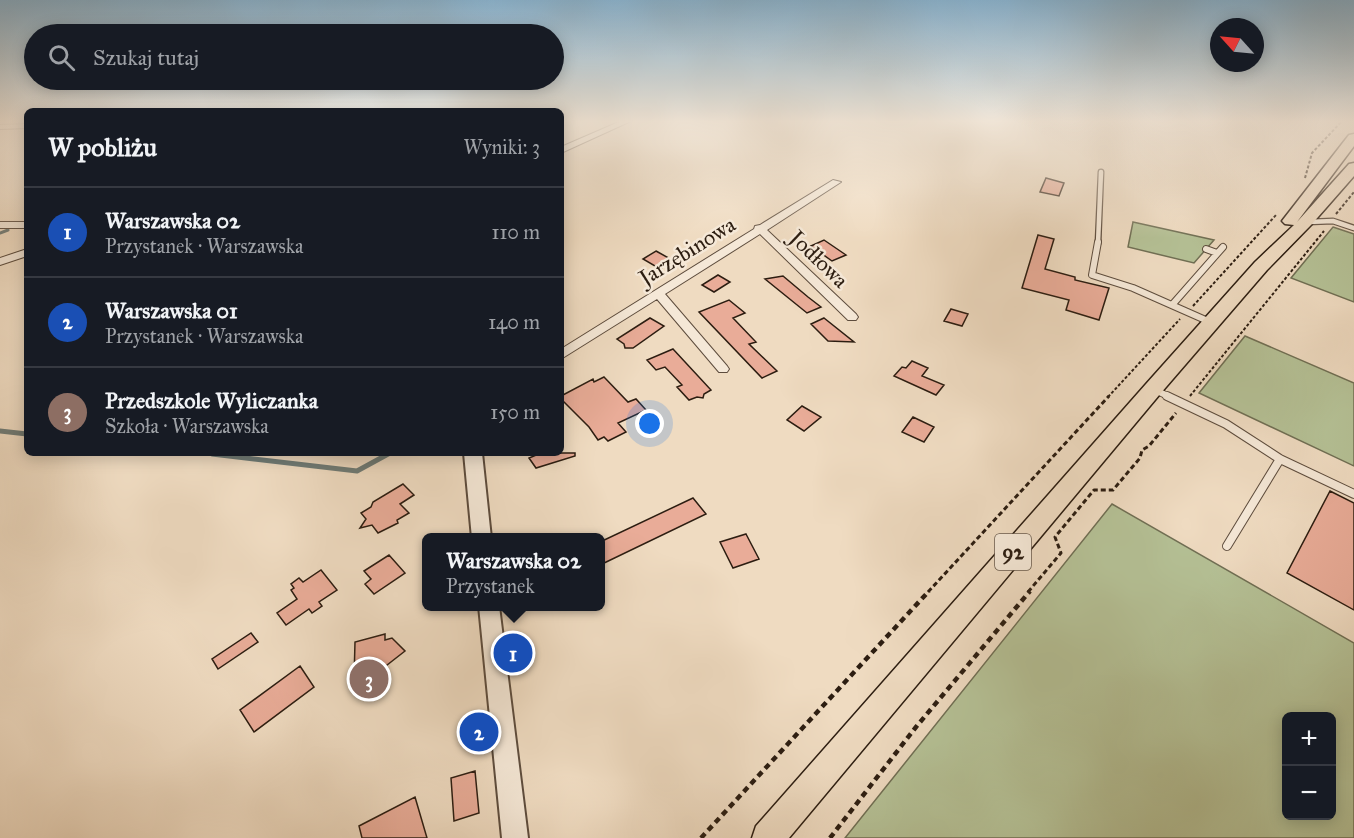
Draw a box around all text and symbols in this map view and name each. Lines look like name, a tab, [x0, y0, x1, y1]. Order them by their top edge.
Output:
north arrow	[1210, 18, 1264, 72]
search box	[24, 24, 564, 90]
icon: search	[45, 41, 78, 74]
text: Szukaj tutaj	[93, 44, 199, 71]
text: W pobliżu	[48, 131, 157, 163]
text: Wyniki: 3	[463, 135, 540, 159]
text: Warszawska 02	[105, 207, 240, 234]
street label: Jarzębinowa	[632, 210, 741, 292]
text: 1	[64, 220, 71, 244]
text: 110 m	[492, 220, 540, 244]
street label: Jodłowa	[783, 223, 855, 294]
text: Przystanek · Warszawska	[105, 234, 304, 258]
text: Warszawska 01	[105, 297, 238, 324]
text: 2	[63, 310, 72, 334]
text: 140 m	[488, 310, 540, 334]
text: Przystanek · Warszawska	[105, 324, 304, 348]
text: Przedszkole Wyliczanka	[105, 387, 318, 414]
text: 3	[64, 400, 72, 424]
text: 150 m	[490, 400, 540, 424]
your location	[635, 409, 664, 438]
text: Szkoła · Warszawska	[105, 414, 269, 438]
popup	[422, 533, 605, 611]
road number: 92	[995, 534, 1031, 570]
text: Warszawska 02	[446, 547, 581, 574]
text: Przystanek	[446, 574, 535, 598]
pin: 1	[494, 630, 532, 676]
pin: 3	[350, 656, 388, 702]
pin: 2	[460, 710, 498, 754]
map controls	[1282, 712, 1336, 820]
button: +	[1282, 712, 1336, 766]
button: −	[1282, 766, 1336, 820]

